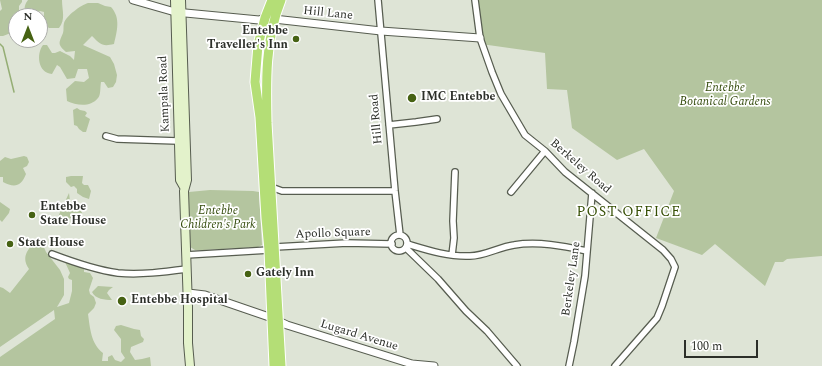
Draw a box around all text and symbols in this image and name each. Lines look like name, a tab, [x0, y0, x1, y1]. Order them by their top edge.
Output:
street label: Hill Lane	[302, 4, 354, 24]
north arrow	[8, 8, 48, 48]
text: N	[24, 8, 32, 25]
place label: Entebbe Traveller's Inn	[207, 25, 288, 53]
marker: Entebbe Traveller's Inn	[291, 34, 301, 44]
street label: Kampala Road	[156, 55, 174, 133]
park label: Entebbe Botanical Gardens	[679, 82, 771, 110]
place label: IMC Entebbe	[421, 91, 495, 105]
marker: IMC Entebbe	[406, 92, 418, 104]
street label: Hill Road	[368, 93, 386, 145]
street label: Berkeley Road	[547, 137, 613, 197]
place label: Entebbe State House	[40, 201, 106, 229]
park label: Entebbe Children's Park	[180, 205, 256, 233]
district label: POST OFFICE	[577, 205, 681, 221]
marker: Entebbe State House	[27, 210, 37, 220]
street label: Apollo Square	[295, 225, 371, 243]
place label: State House	[18, 237, 84, 251]
marker: State House	[5, 239, 15, 249]
street label: Berkeley Lane	[560, 241, 584, 317]
place label: Gately Inn	[256, 267, 314, 281]
marker: Gately Inn	[243, 269, 253, 279]
place label: Entebbe Hospital	[131, 294, 228, 308]
marker: Entebbe Hospital	[116, 295, 128, 307]
street label: Lugard Avenue	[318, 317, 400, 355]
scale bar	[686, 332, 760, 358]
text: 100 m	[691, 337, 722, 356]

